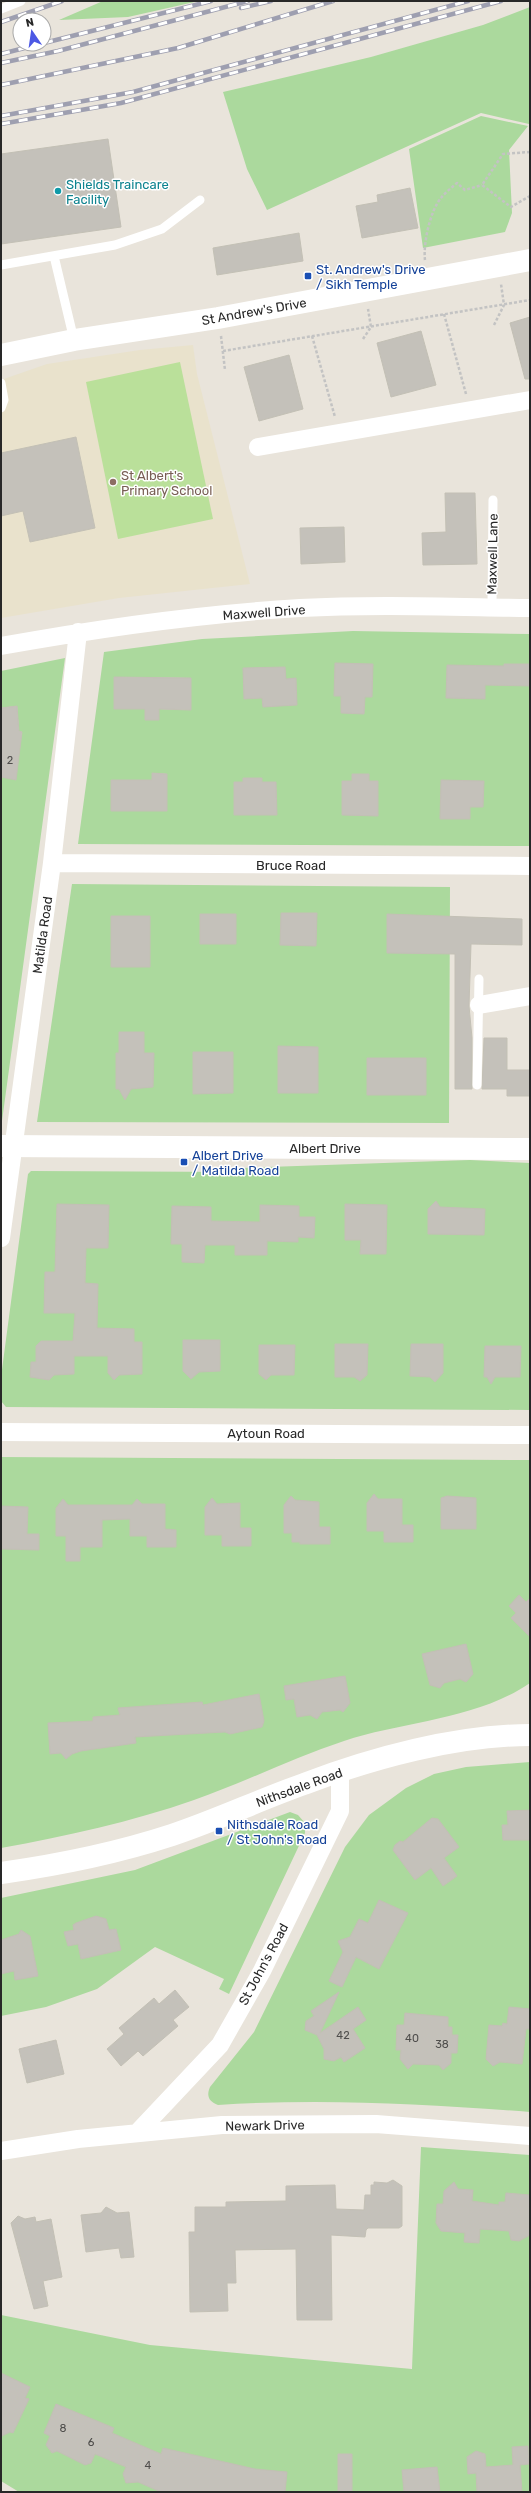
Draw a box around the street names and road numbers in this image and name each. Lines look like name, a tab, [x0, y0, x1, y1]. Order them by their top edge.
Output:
street label: St Andrew's Drive	[200, 295, 308, 328]
street label: Maxwell Lane	[484, 513, 501, 595]
street label: Maxwell Drive	[222, 602, 306, 623]
street label: Bruce Road	[256, 858, 326, 873]
street label: Matilda Road	[30, 896, 55, 975]
street label: Albert Drive	[289, 1141, 361, 1156]
street label: Aytoun Road	[227, 1426, 305, 1441]
street label: Nithsdale Road	[254, 1765, 345, 1810]
street label: St John's Road	[236, 1921, 291, 2008]
street label: Newark Drive	[225, 2117, 305, 2134]

